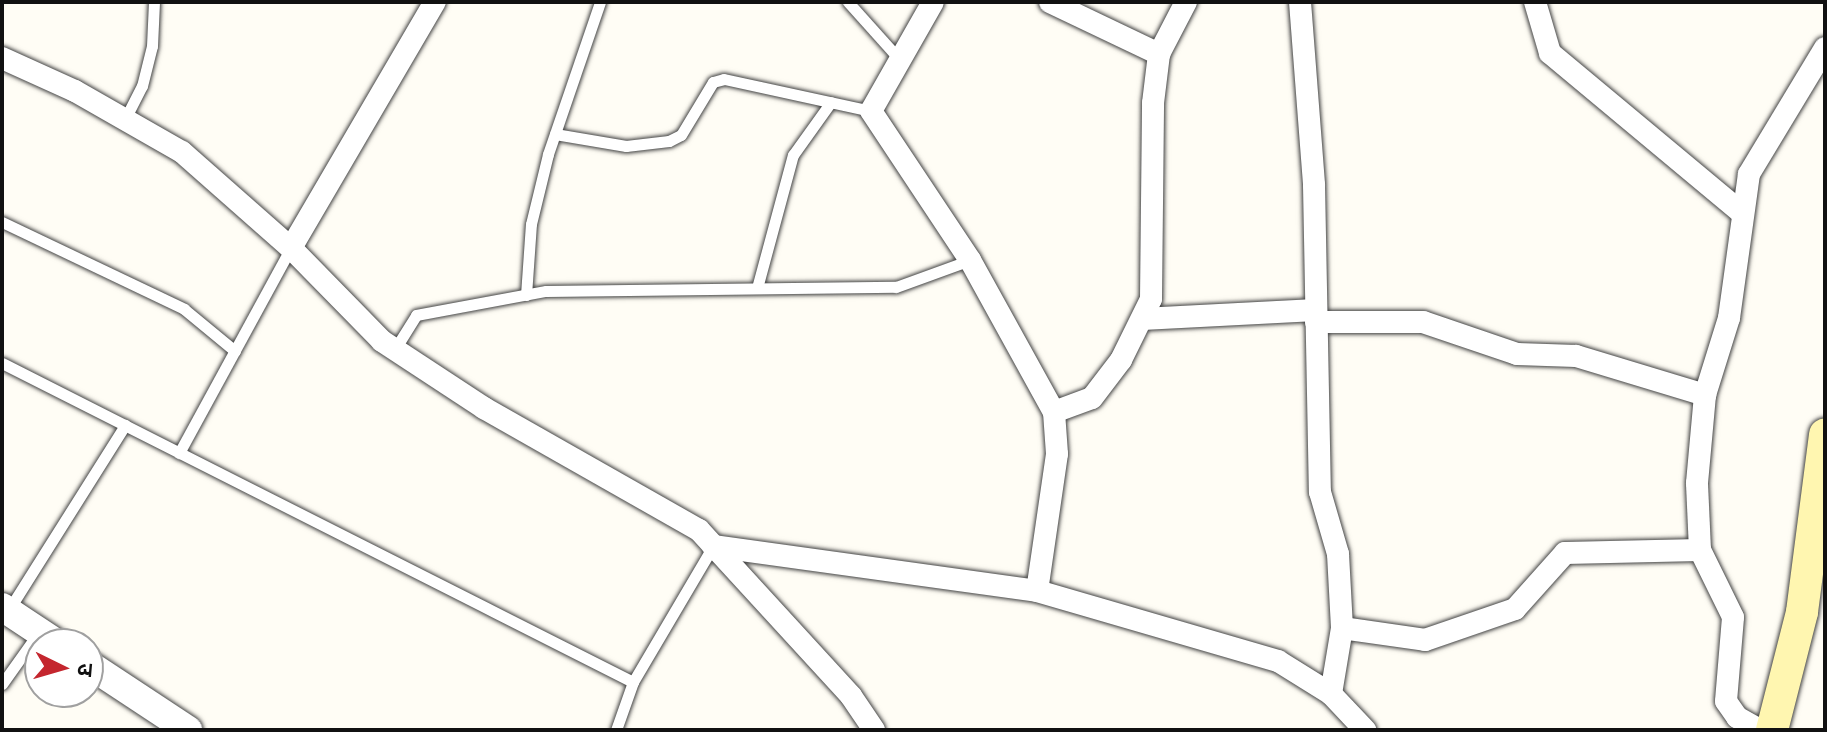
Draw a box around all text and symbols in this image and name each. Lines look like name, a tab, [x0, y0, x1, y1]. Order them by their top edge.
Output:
north arrow	[24, 628, 104, 708]
text: उ	[71, 662, 101, 678]

